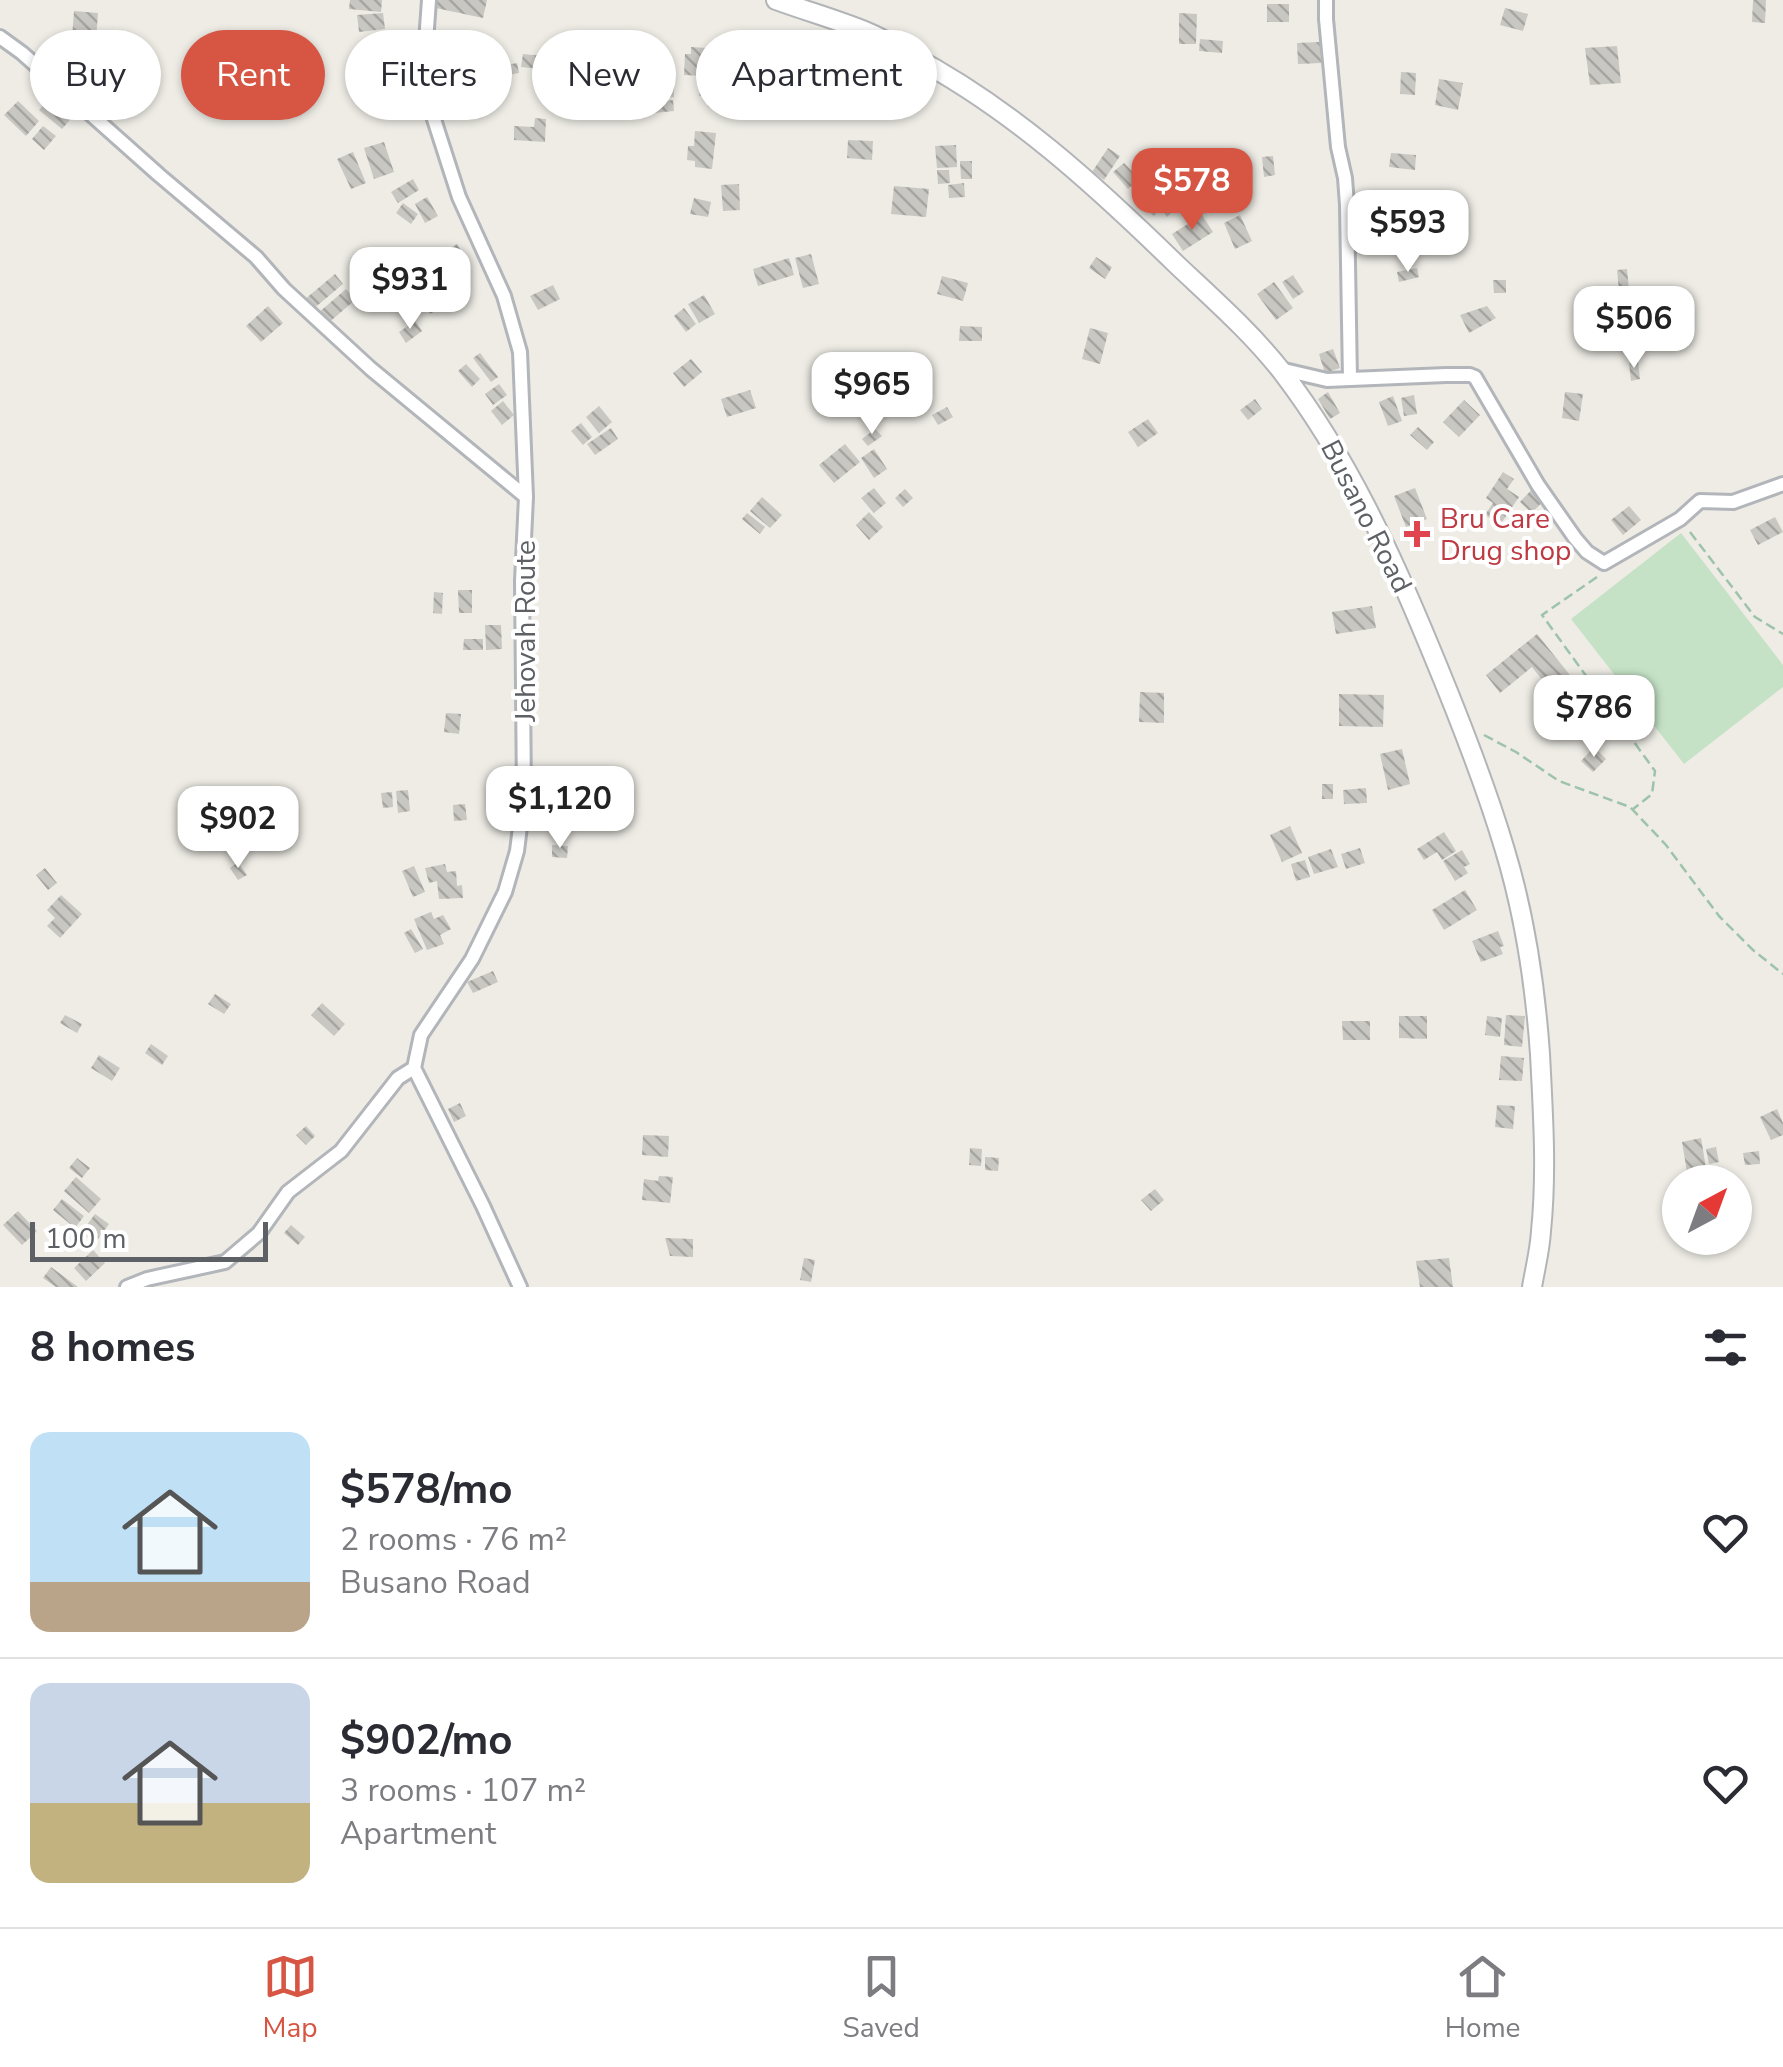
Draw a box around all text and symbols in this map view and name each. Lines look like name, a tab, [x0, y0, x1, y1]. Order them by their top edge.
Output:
chip: Buy	[30, 30, 161, 120]
chip: Rent	[181, 30, 325, 120]
chip: Filters	[345, 30, 512, 120]
chip: New	[532, 30, 676, 120]
chip: Apartment	[696, 30, 937, 120]
pin: $578	[1133, 148, 1251, 233]
text: $578	[1154, 159, 1230, 202]
pin: $593	[1349, 190, 1467, 275]
text: $593	[1370, 201, 1446, 244]
pin: $931	[351, 247, 469, 332]
text: $931	[372, 258, 448, 301]
pin: $506	[1575, 286, 1693, 371]
text: $506	[1596, 297, 1672, 340]
pin: $965	[813, 352, 931, 437]
text: $965	[834, 363, 910, 406]
street label: Busano Road	[1311, 434, 1421, 599]
place label: Bru Care Drug shop	[1440, 500, 1571, 570]
marker: Bru Care Drug shop	[1404, 521, 1430, 547]
street label: Jehovah Route	[507, 540, 545, 723]
pin: $786	[1535, 675, 1653, 760]
text: $786	[1556, 686, 1632, 729]
pin: $1,120	[479, 766, 641, 851]
text: $1,120	[508, 777, 612, 820]
pin: $902	[179, 786, 297, 871]
text: $902	[200, 797, 276, 840]
north arrow	[1662, 1165, 1752, 1255]
map controls	[1662, 1165, 1752, 1255]
scale bar	[30, 1217, 268, 1262]
text: 100 m	[45, 1220, 127, 1258]
text: 8 homes	[30, 1319, 195, 1376]
icon: filters	[1698, 1320, 1753, 1375]
text: $578/mo	[340, 1461, 512, 1518]
icon: home	[110, 1472, 230, 1592]
icon: heart	[1698, 1505, 1753, 1560]
text: 2 rooms · 76 m²	[340, 1518, 567, 1561]
text: Busano Road	[340, 1561, 531, 1604]
text: $902/mo	[340, 1712, 512, 1769]
icon: home	[110, 1723, 230, 1843]
icon: heart	[1698, 1756, 1753, 1811]
text: 3 rooms · 107 m²	[340, 1769, 586, 1812]
text: Apartment	[340, 1812, 496, 1855]
tab: Map	[262, 1949, 318, 2047]
tab: Saved	[842, 1949, 920, 2047]
tab: Home	[1445, 1949, 1521, 2047]

